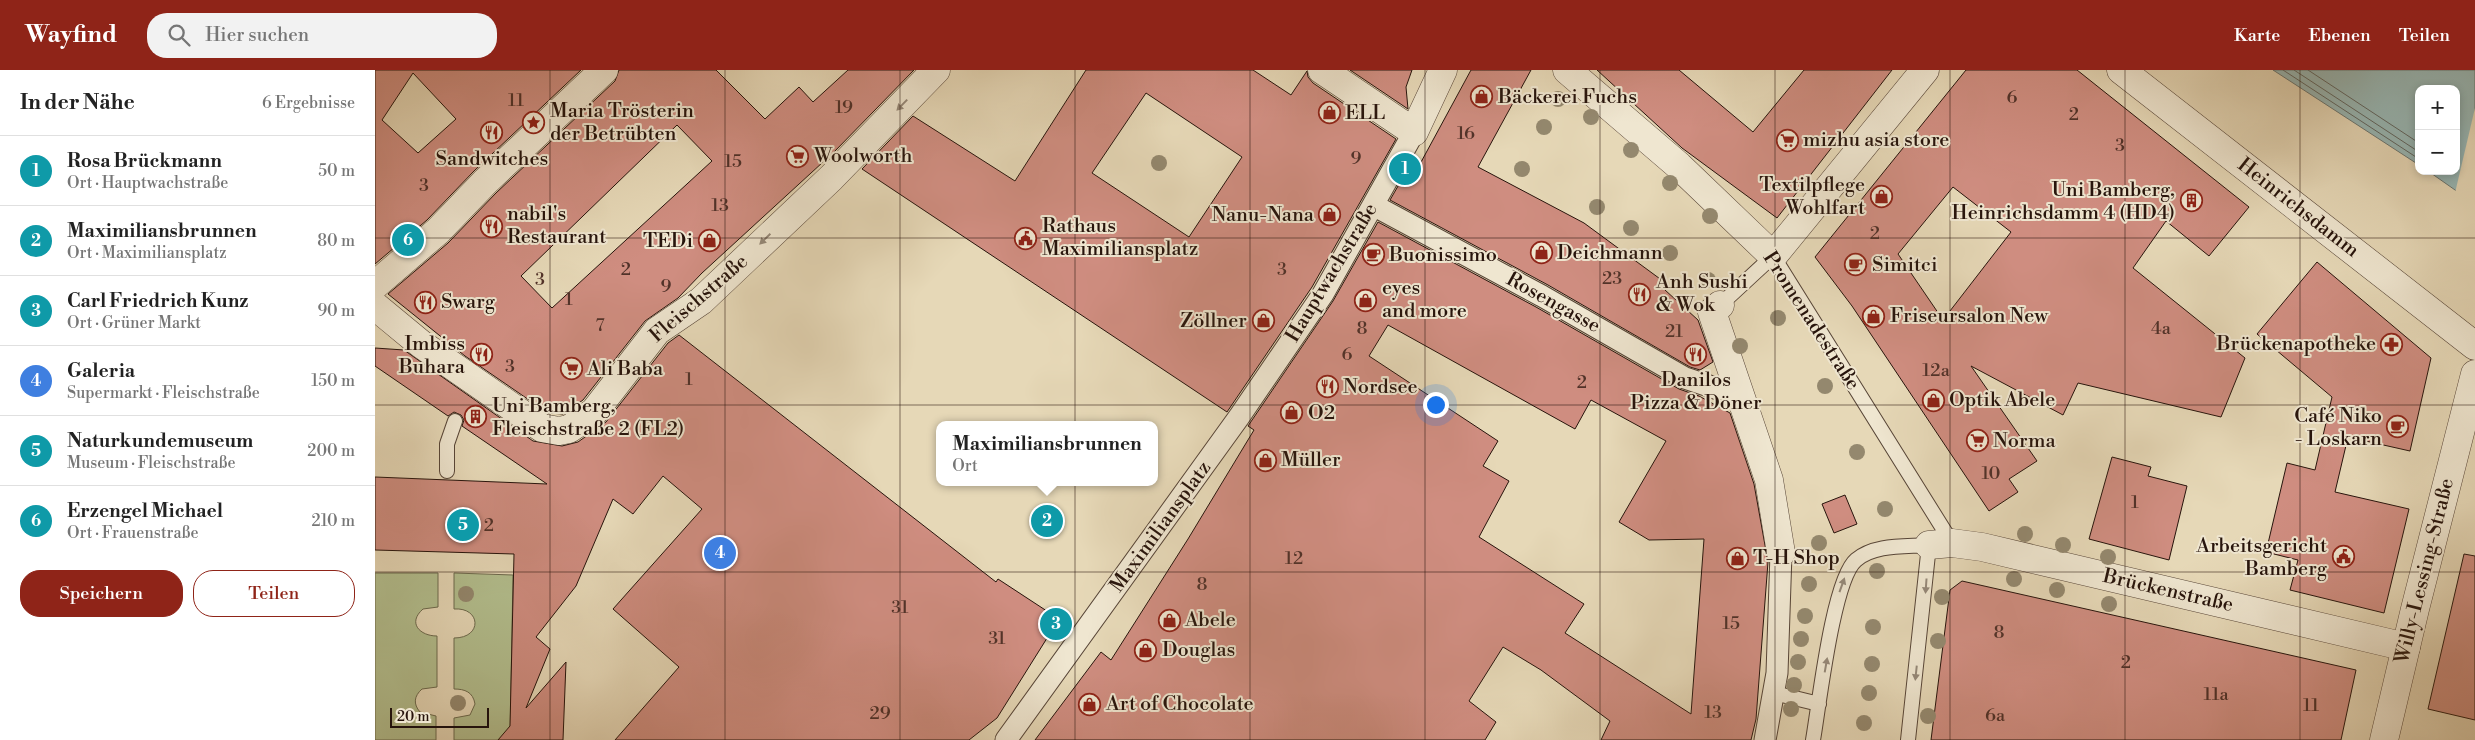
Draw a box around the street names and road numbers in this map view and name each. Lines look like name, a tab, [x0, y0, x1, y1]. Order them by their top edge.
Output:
street label: Heinrichsdamm	[2232, 153, 2364, 264]
street label: Hauptwachstraße	[1281, 199, 1383, 347]
street label: Promenadestraße	[1757, 247, 1865, 395]
street label: Fleischstraße	[645, 249, 753, 349]
street label: Rosengasse	[1502, 267, 1604, 339]
street label: Maximiliansplatz	[1105, 456, 1217, 598]
street label: Willy-Lessing-Straße	[2390, 476, 2460, 667]
street label: Brückenstraße	[2099, 564, 2236, 618]

